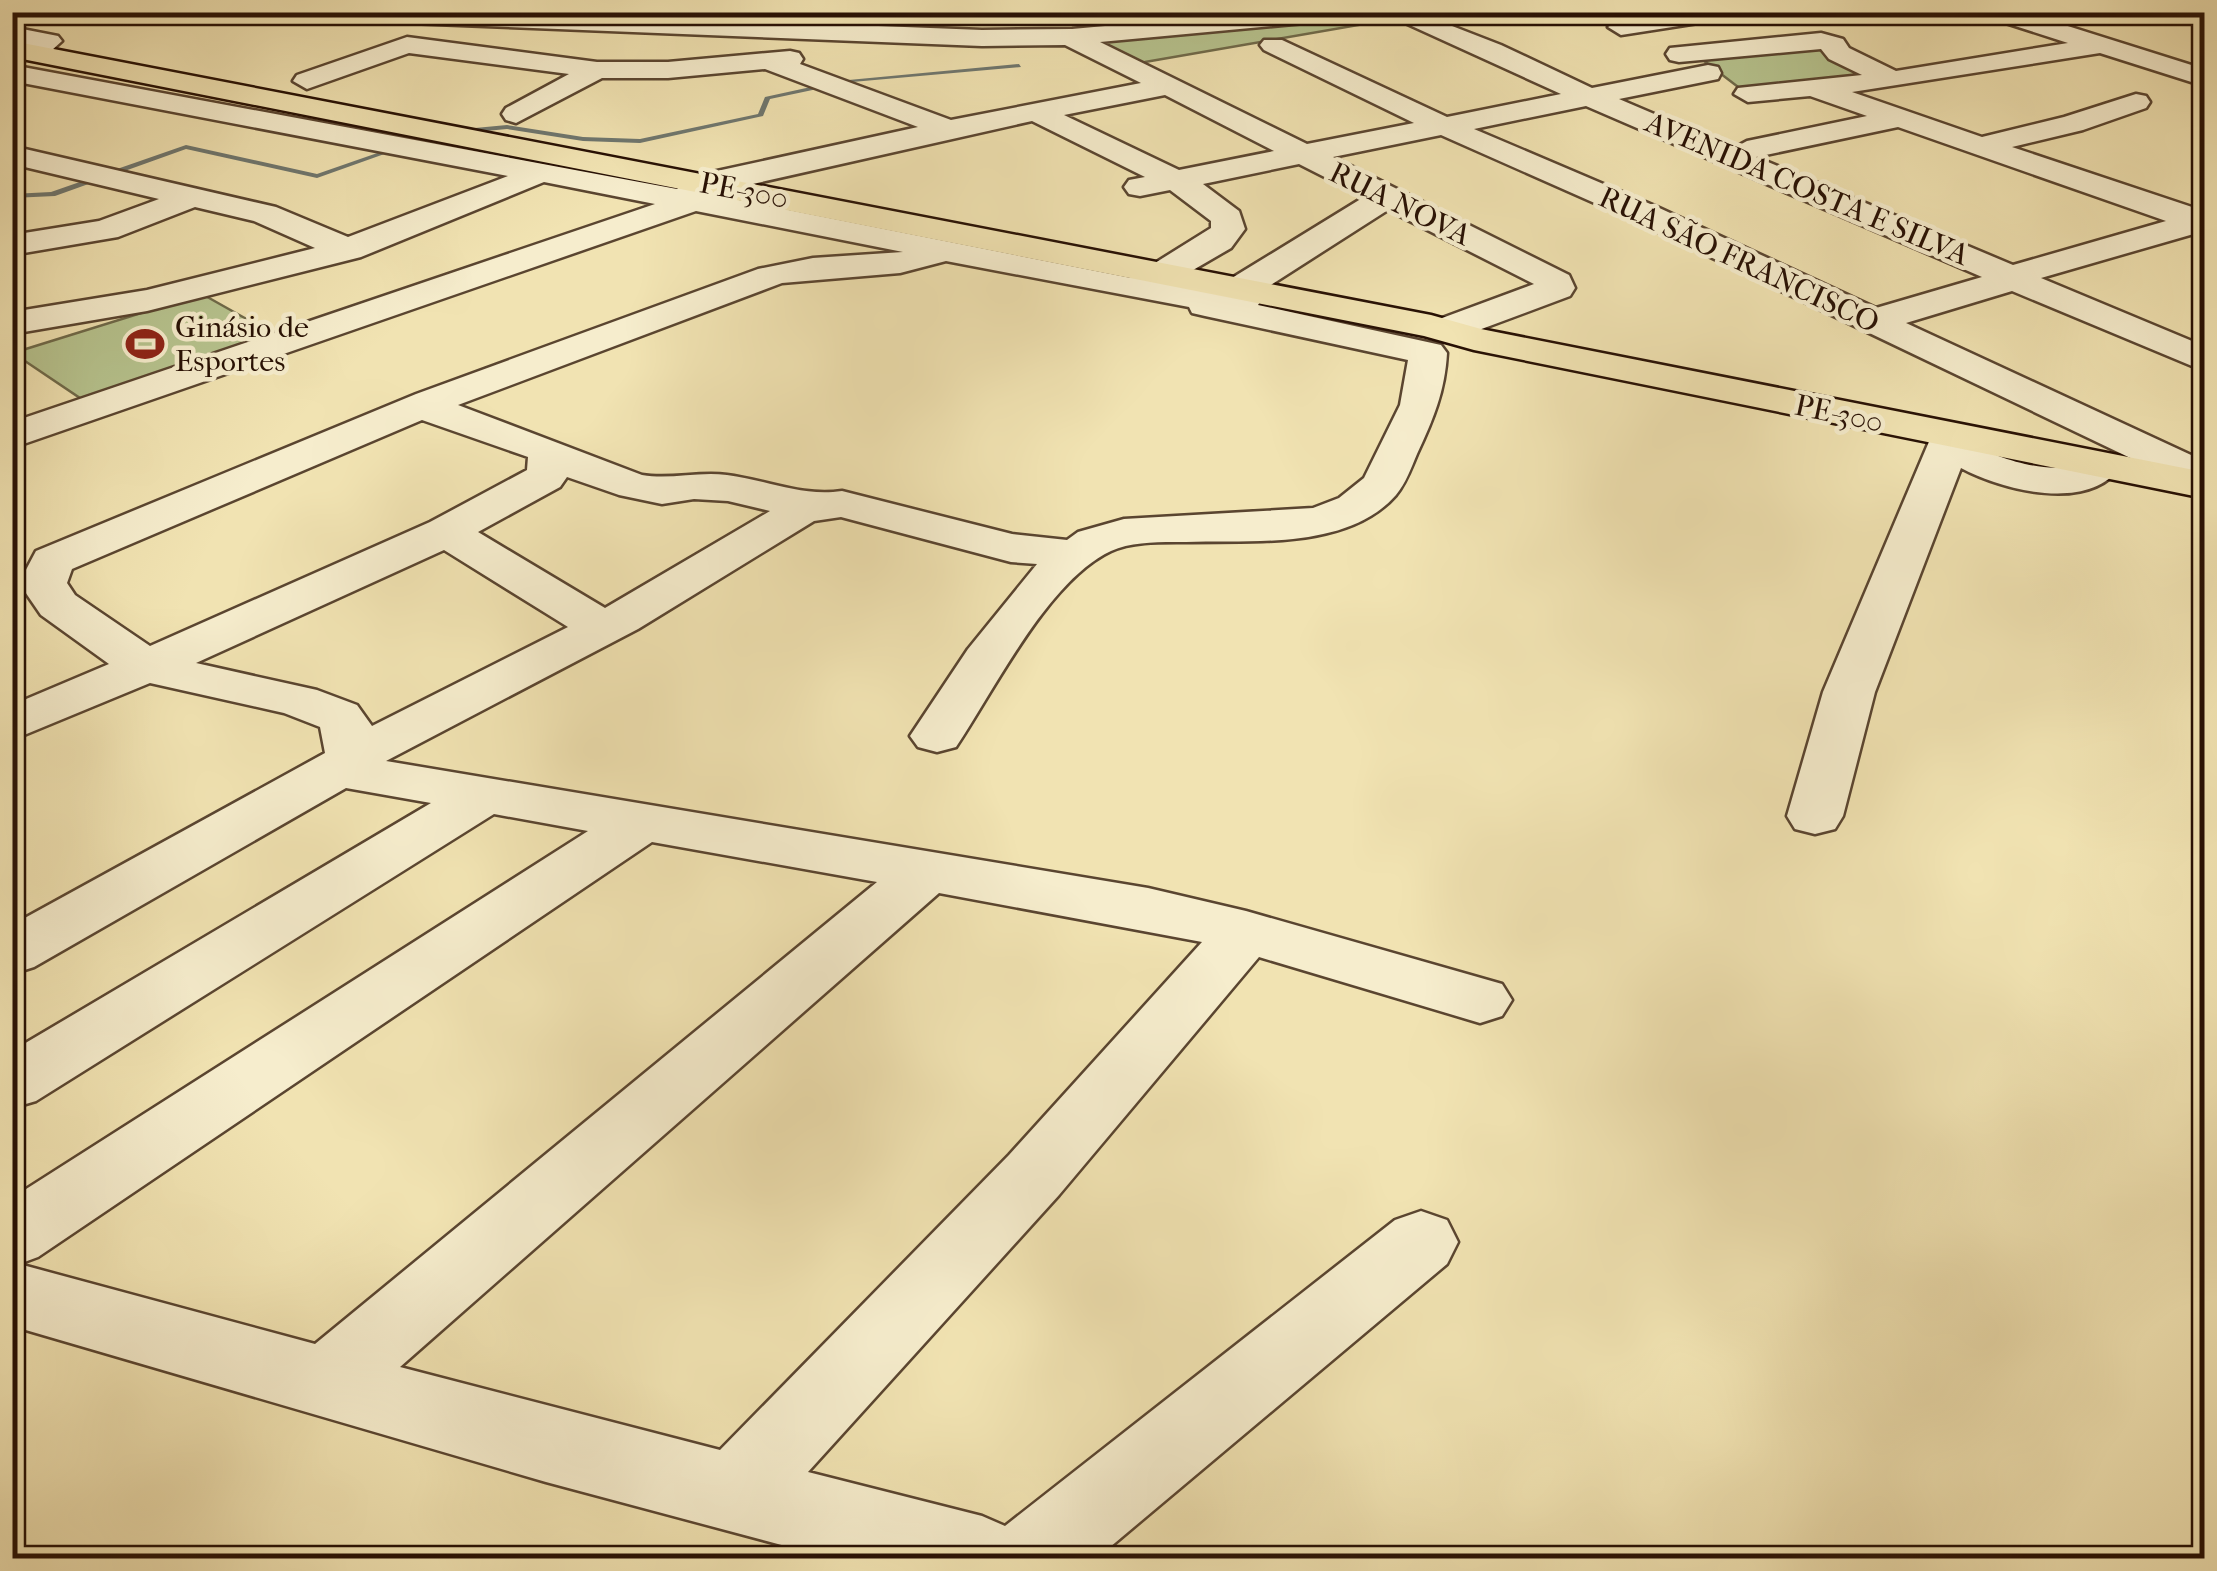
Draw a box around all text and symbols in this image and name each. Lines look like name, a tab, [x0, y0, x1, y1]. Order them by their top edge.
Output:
street label: AVENIDA COSTA E SILVA	[1639, 105, 1974, 273]
street label: RUA NOVA	[1324, 155, 1477, 253]
street label: PE-300	[697, 165, 791, 217]
street label: RUA SÃO FRANCISCO	[1593, 180, 1885, 340]
place label: Ginásio de Esportes	[175, 310, 309, 379]
sports icon: Ginásio de Esportes	[124, 323, 166, 365]
street label: PE-300	[1792, 388, 1886, 440]

